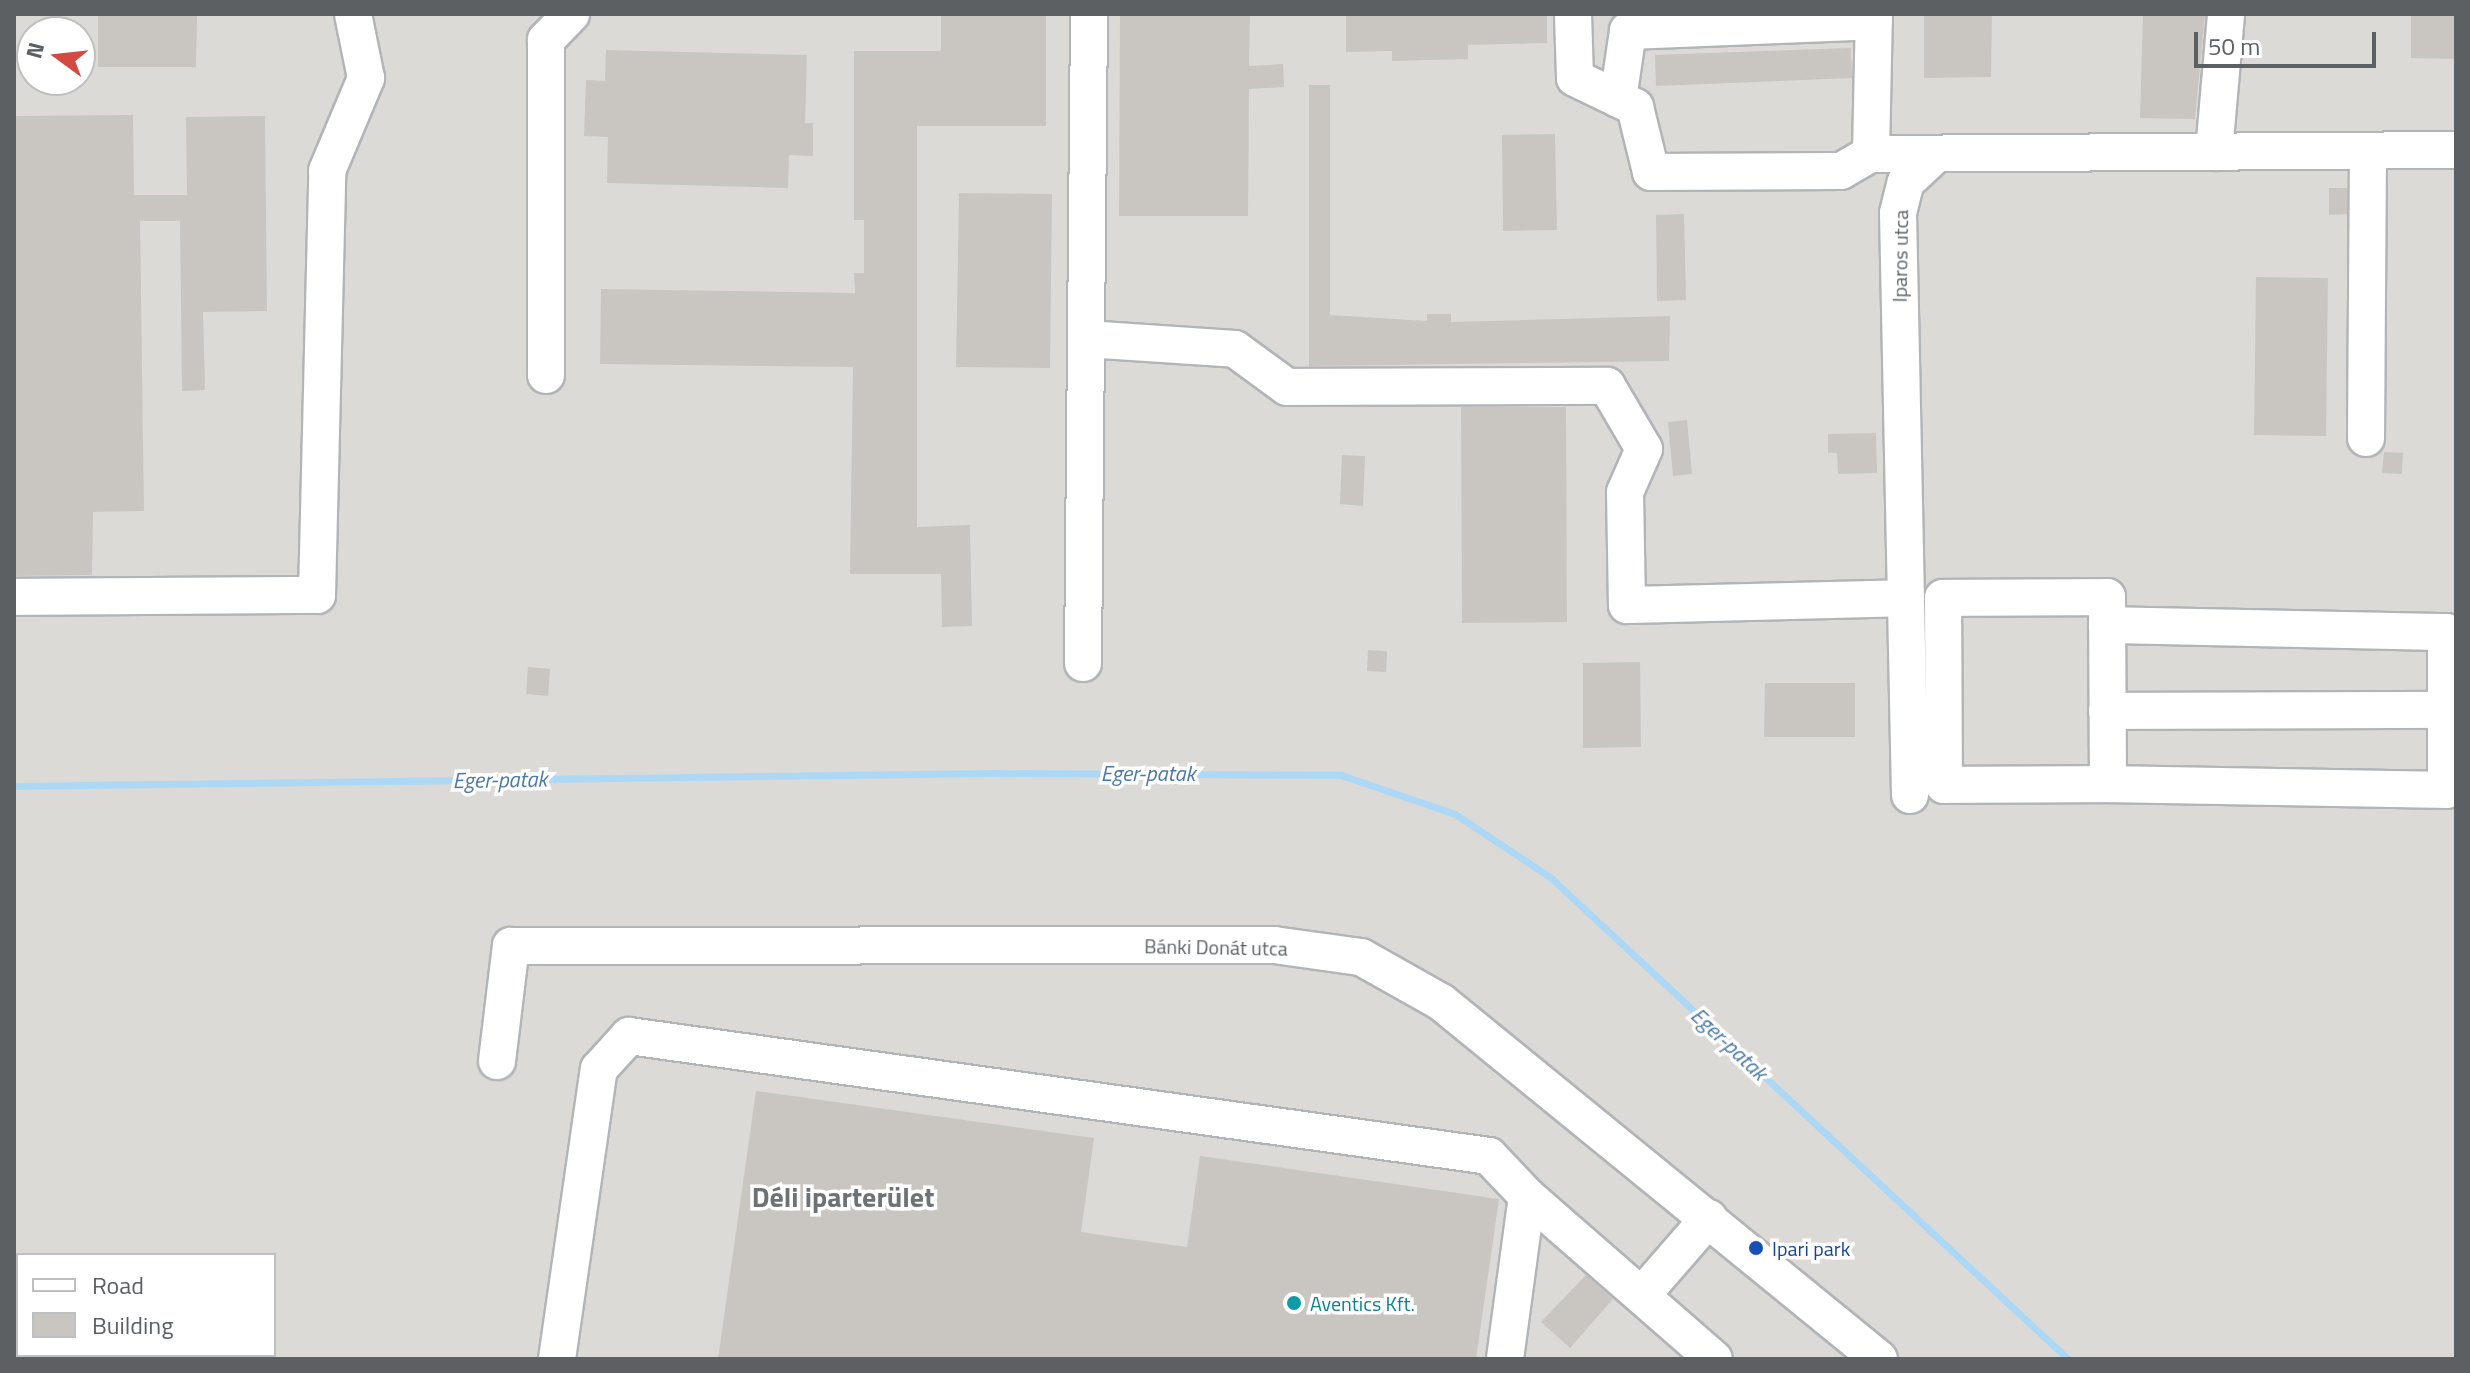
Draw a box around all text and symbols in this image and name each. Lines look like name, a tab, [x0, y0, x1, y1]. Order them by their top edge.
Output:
north arrow	[16, 16, 96, 96]
scale bar	[2198, 16, 2380, 66]
text: 50 m	[2208, 28, 2260, 64]
text: N	[16, 39, 53, 62]
street label: Iparos utca	[1887, 209, 1913, 303]
water label: Eger-patak	[1101, 761, 1195, 787]
water label: Eger-patak	[452, 766, 548, 794]
street label: Bánki Donát utca	[1144, 934, 1288, 960]
water label: Eger-patak	[1685, 1002, 1773, 1086]
district label: Déli iparterület	[752, 1180, 934, 1214]
place label: Ipari park	[1772, 1236, 1850, 1260]
marker: Ipari park	[1747, 1239, 1765, 1257]
legend	[16, 1253, 276, 1357]
text: Road	[92, 1267, 144, 1303]
place label: Aventics Kft.	[1310, 1291, 1415, 1315]
marker: Aventics Kft.	[1285, 1294, 1303, 1312]
text: Building	[92, 1307, 174, 1343]

